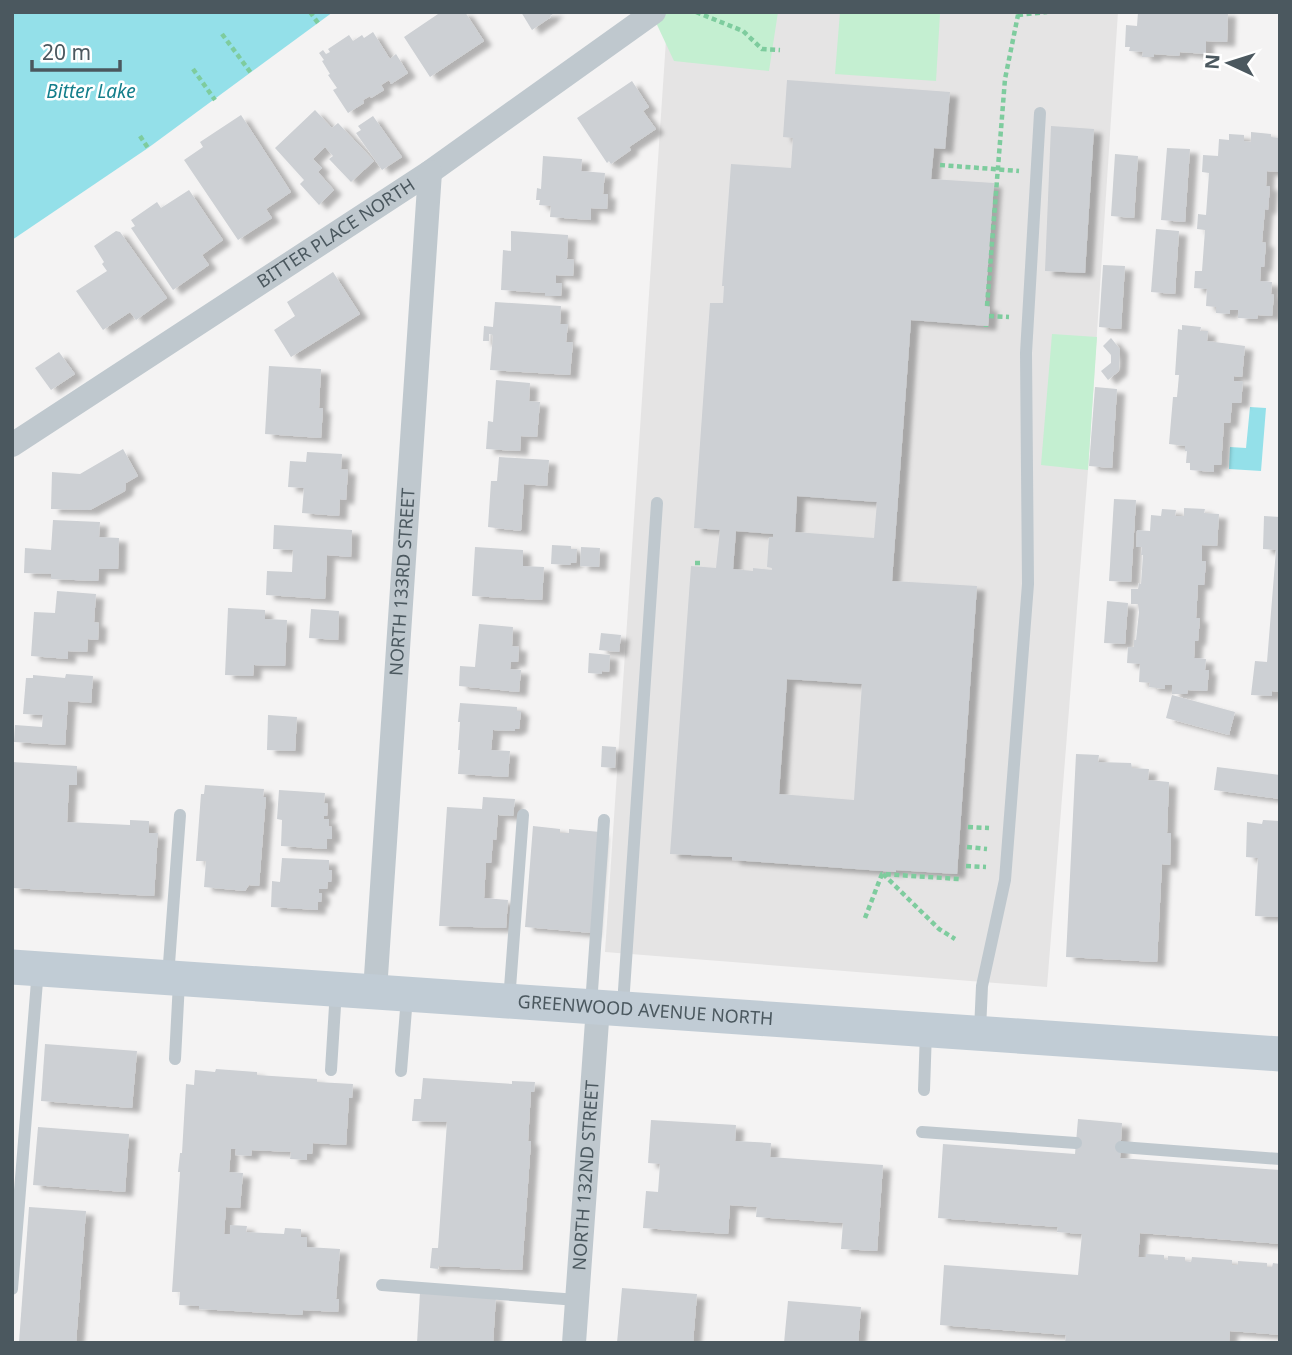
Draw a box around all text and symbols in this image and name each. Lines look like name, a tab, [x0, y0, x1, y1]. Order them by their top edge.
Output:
scale bar	[32, 28, 119, 72]
north arrow	[1194, 28, 1264, 98]
text: 20 m	[42, 38, 91, 66]
text: N	[1199, 53, 1226, 70]
water label: Bitter Lake	[46, 78, 136, 104]
street label: BITTER PLACE NORTH	[252, 172, 419, 293]
street label: NORTH 133RD STREET	[383, 487, 420, 676]
street label: GREENWOOD AVENUE NORTH	[517, 989, 774, 1030]
street label: NORTH 132ND STREET	[566, 1079, 604, 1271]

